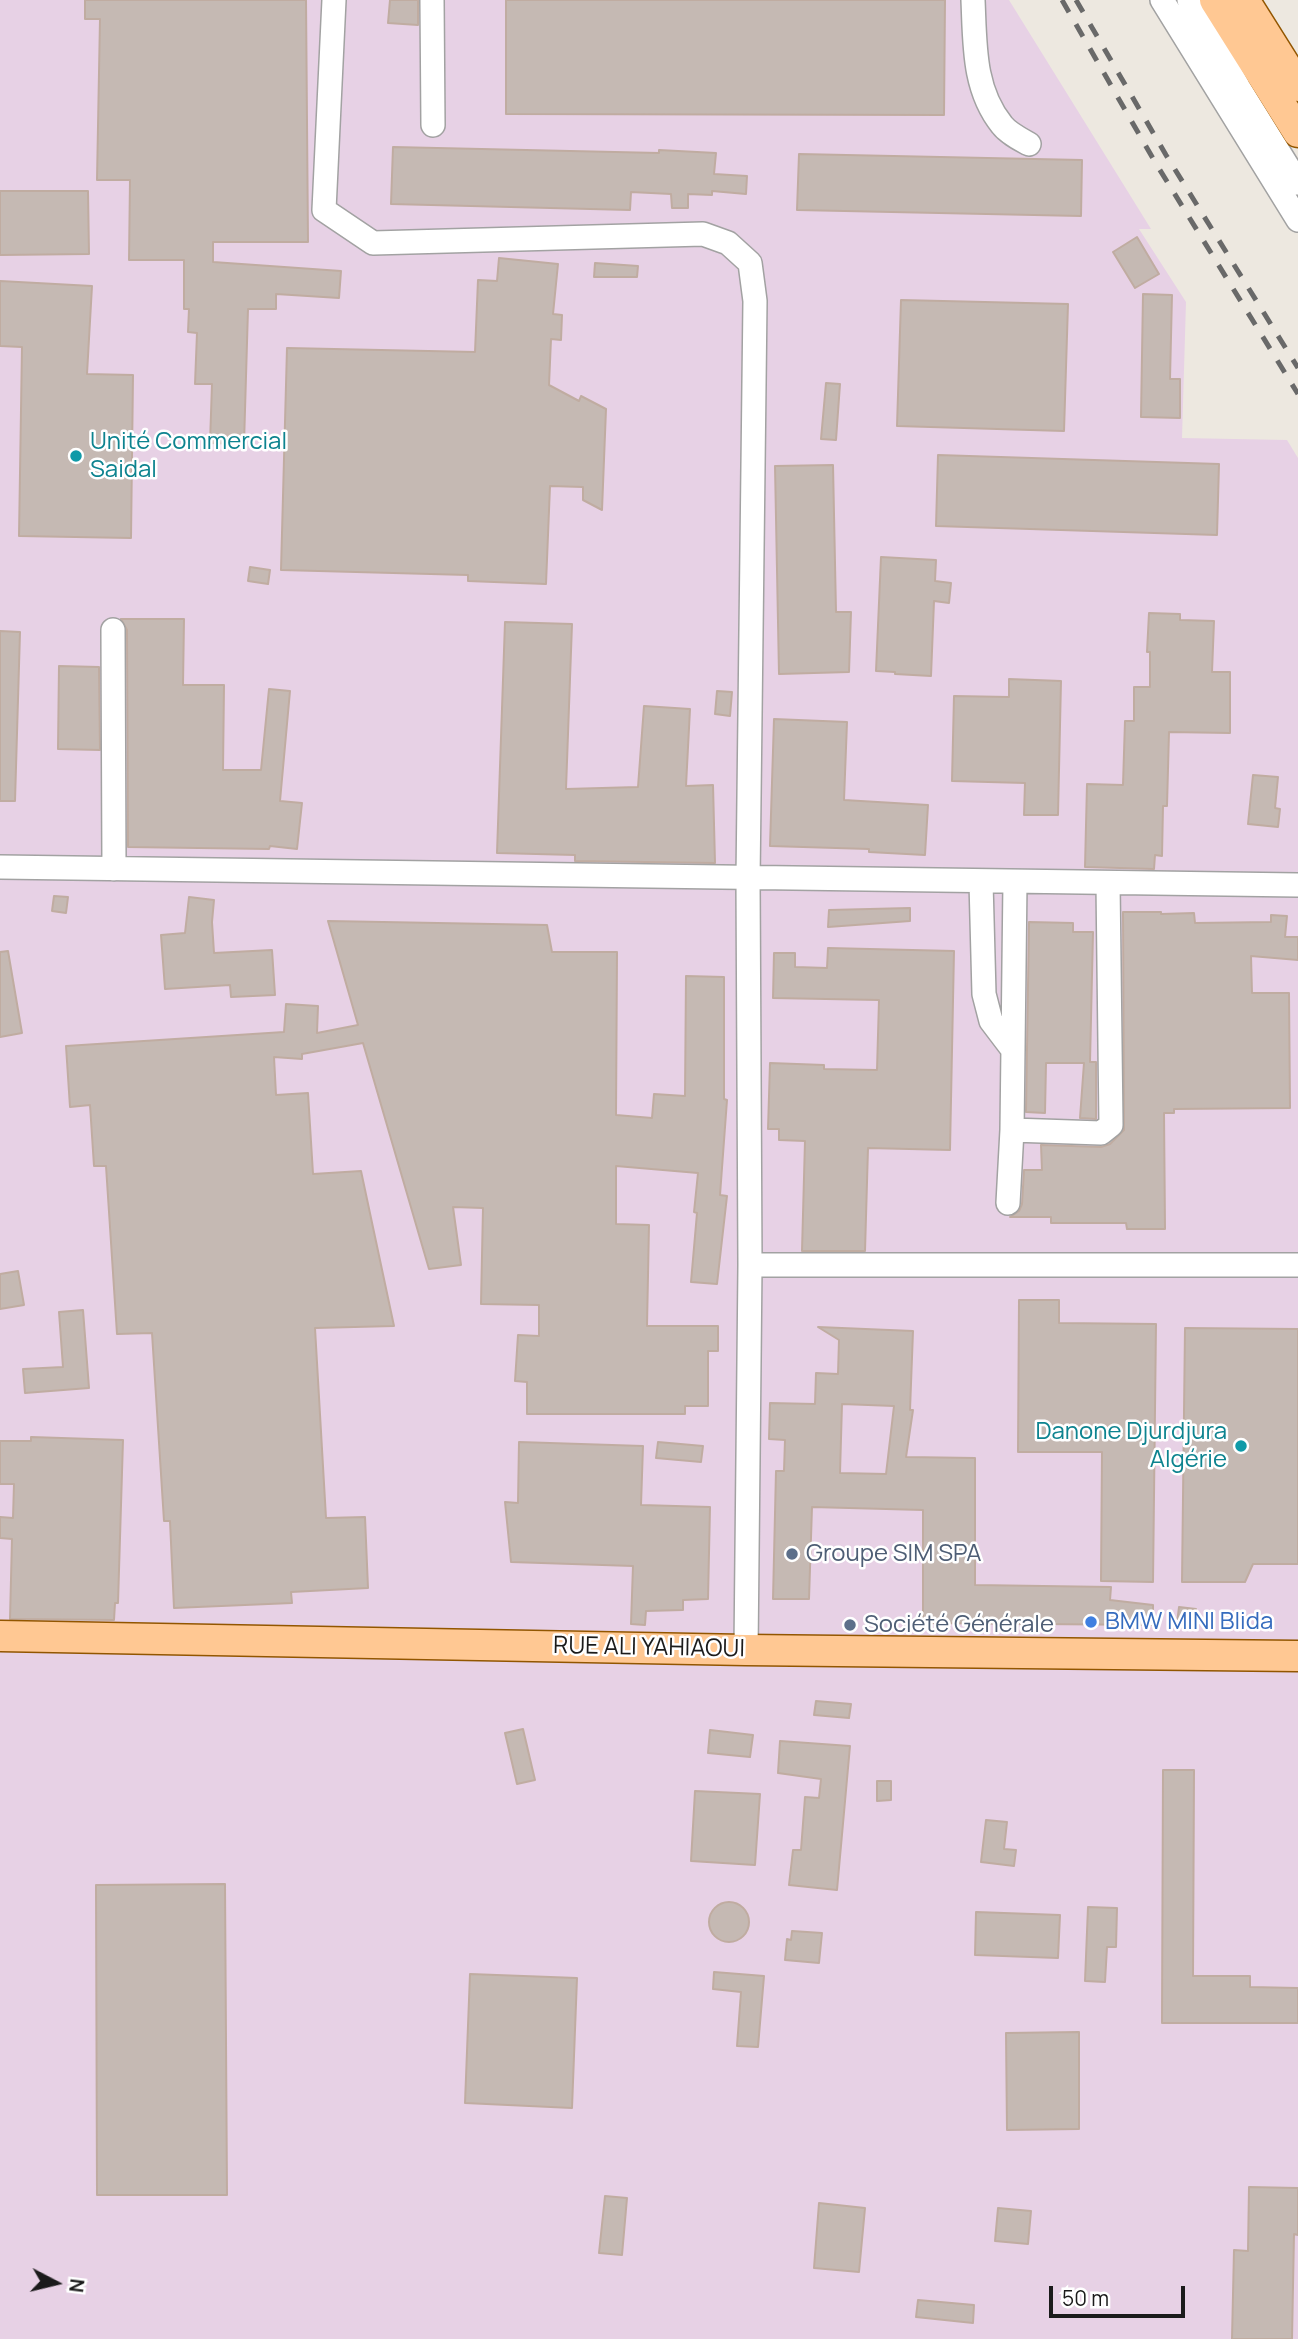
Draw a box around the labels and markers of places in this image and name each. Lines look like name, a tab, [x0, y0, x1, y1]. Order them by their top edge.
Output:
place label: Unité Commercial Saidal	[90, 428, 287, 484]
marker: Unité Commercial Saidal	[68, 448, 84, 464]
place label: Danone Djurdjura Algérie	[1035, 1418, 1227, 1474]
marker: Danone Djurdjura Algérie	[1233, 1438, 1249, 1454]
place label: Groupe SIM SPA	[806, 1540, 981, 1568]
marker: Groupe SIM SPA	[784, 1546, 800, 1562]
place label: BMW MINI Blida	[1105, 1608, 1273, 1636]
place label: Société Générale	[864, 1611, 1054, 1639]
marker: BMW MINI Blida	[1083, 1614, 1099, 1630]
marker: Société Générale	[842, 1617, 858, 1633]

